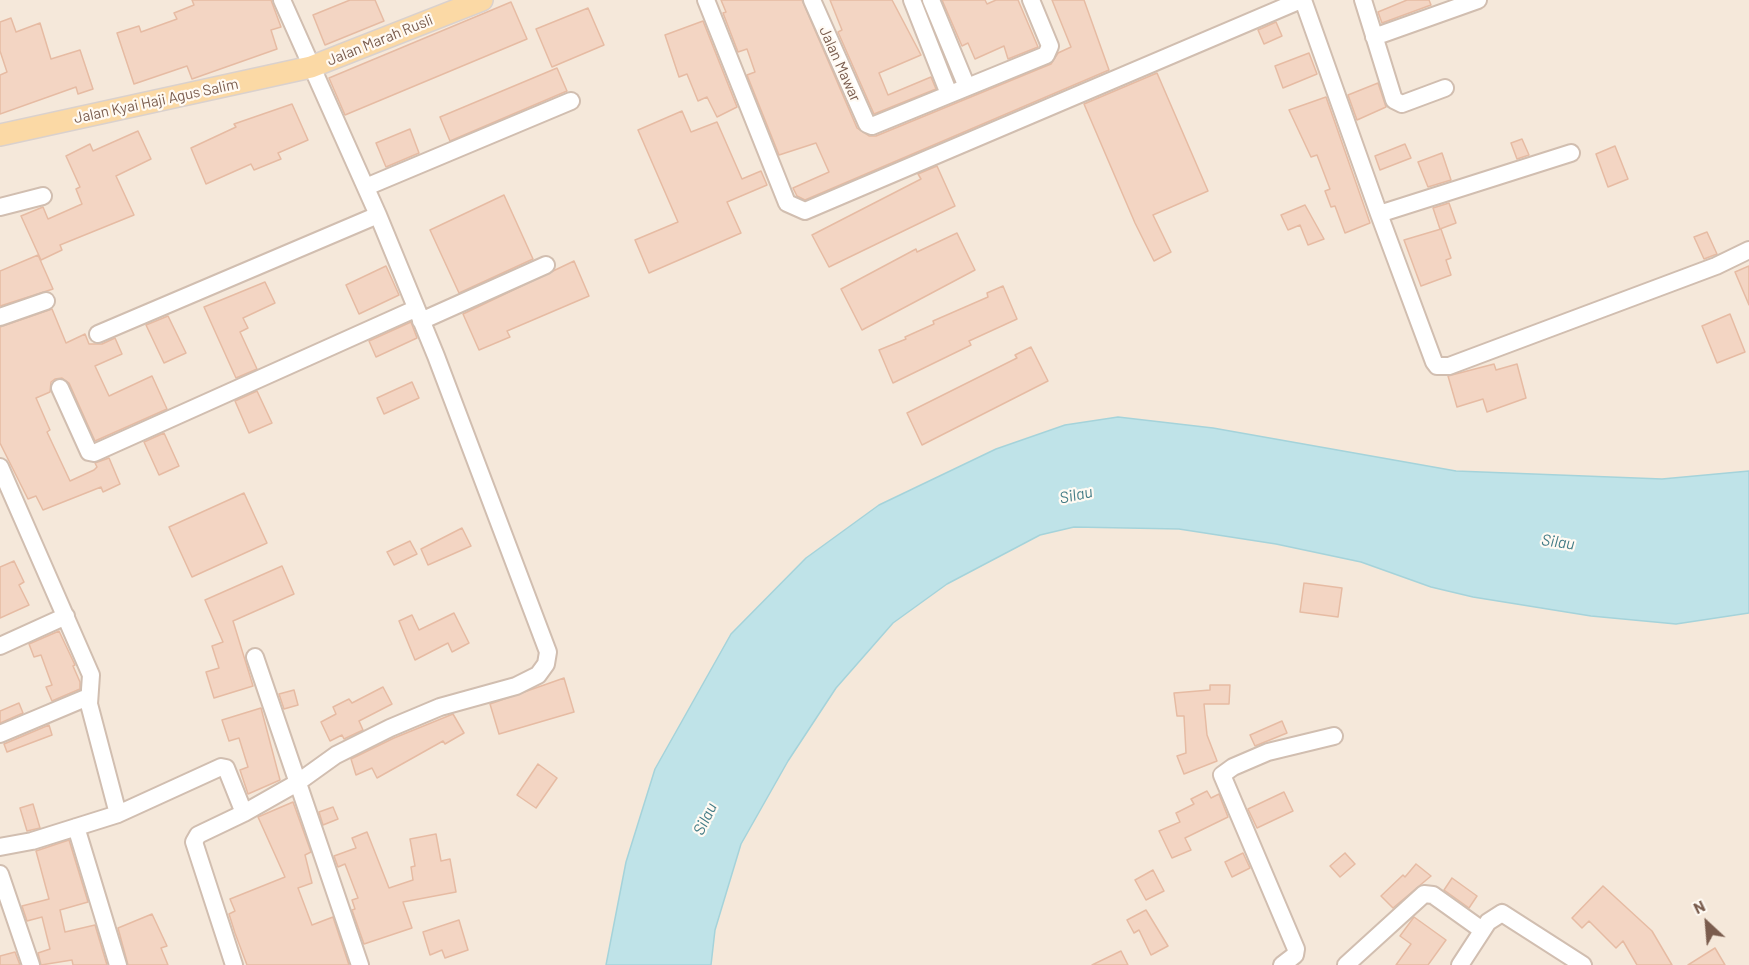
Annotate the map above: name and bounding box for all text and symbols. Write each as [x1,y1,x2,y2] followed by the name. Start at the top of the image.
[324,11,436,69] street label: Jalan Marah Rusli
[815,24,865,104] street label: Jalan Mawar
[72,75,240,127] street label: Jalan Kyai Haji Agus Salim
[1058,482,1094,508] water label: Silau
[1540,530,1576,554] water label: Silau
[689,800,721,838] water label: Silau
[1677,893,1737,953] north arrow
[1690,896,1708,917] text: N

